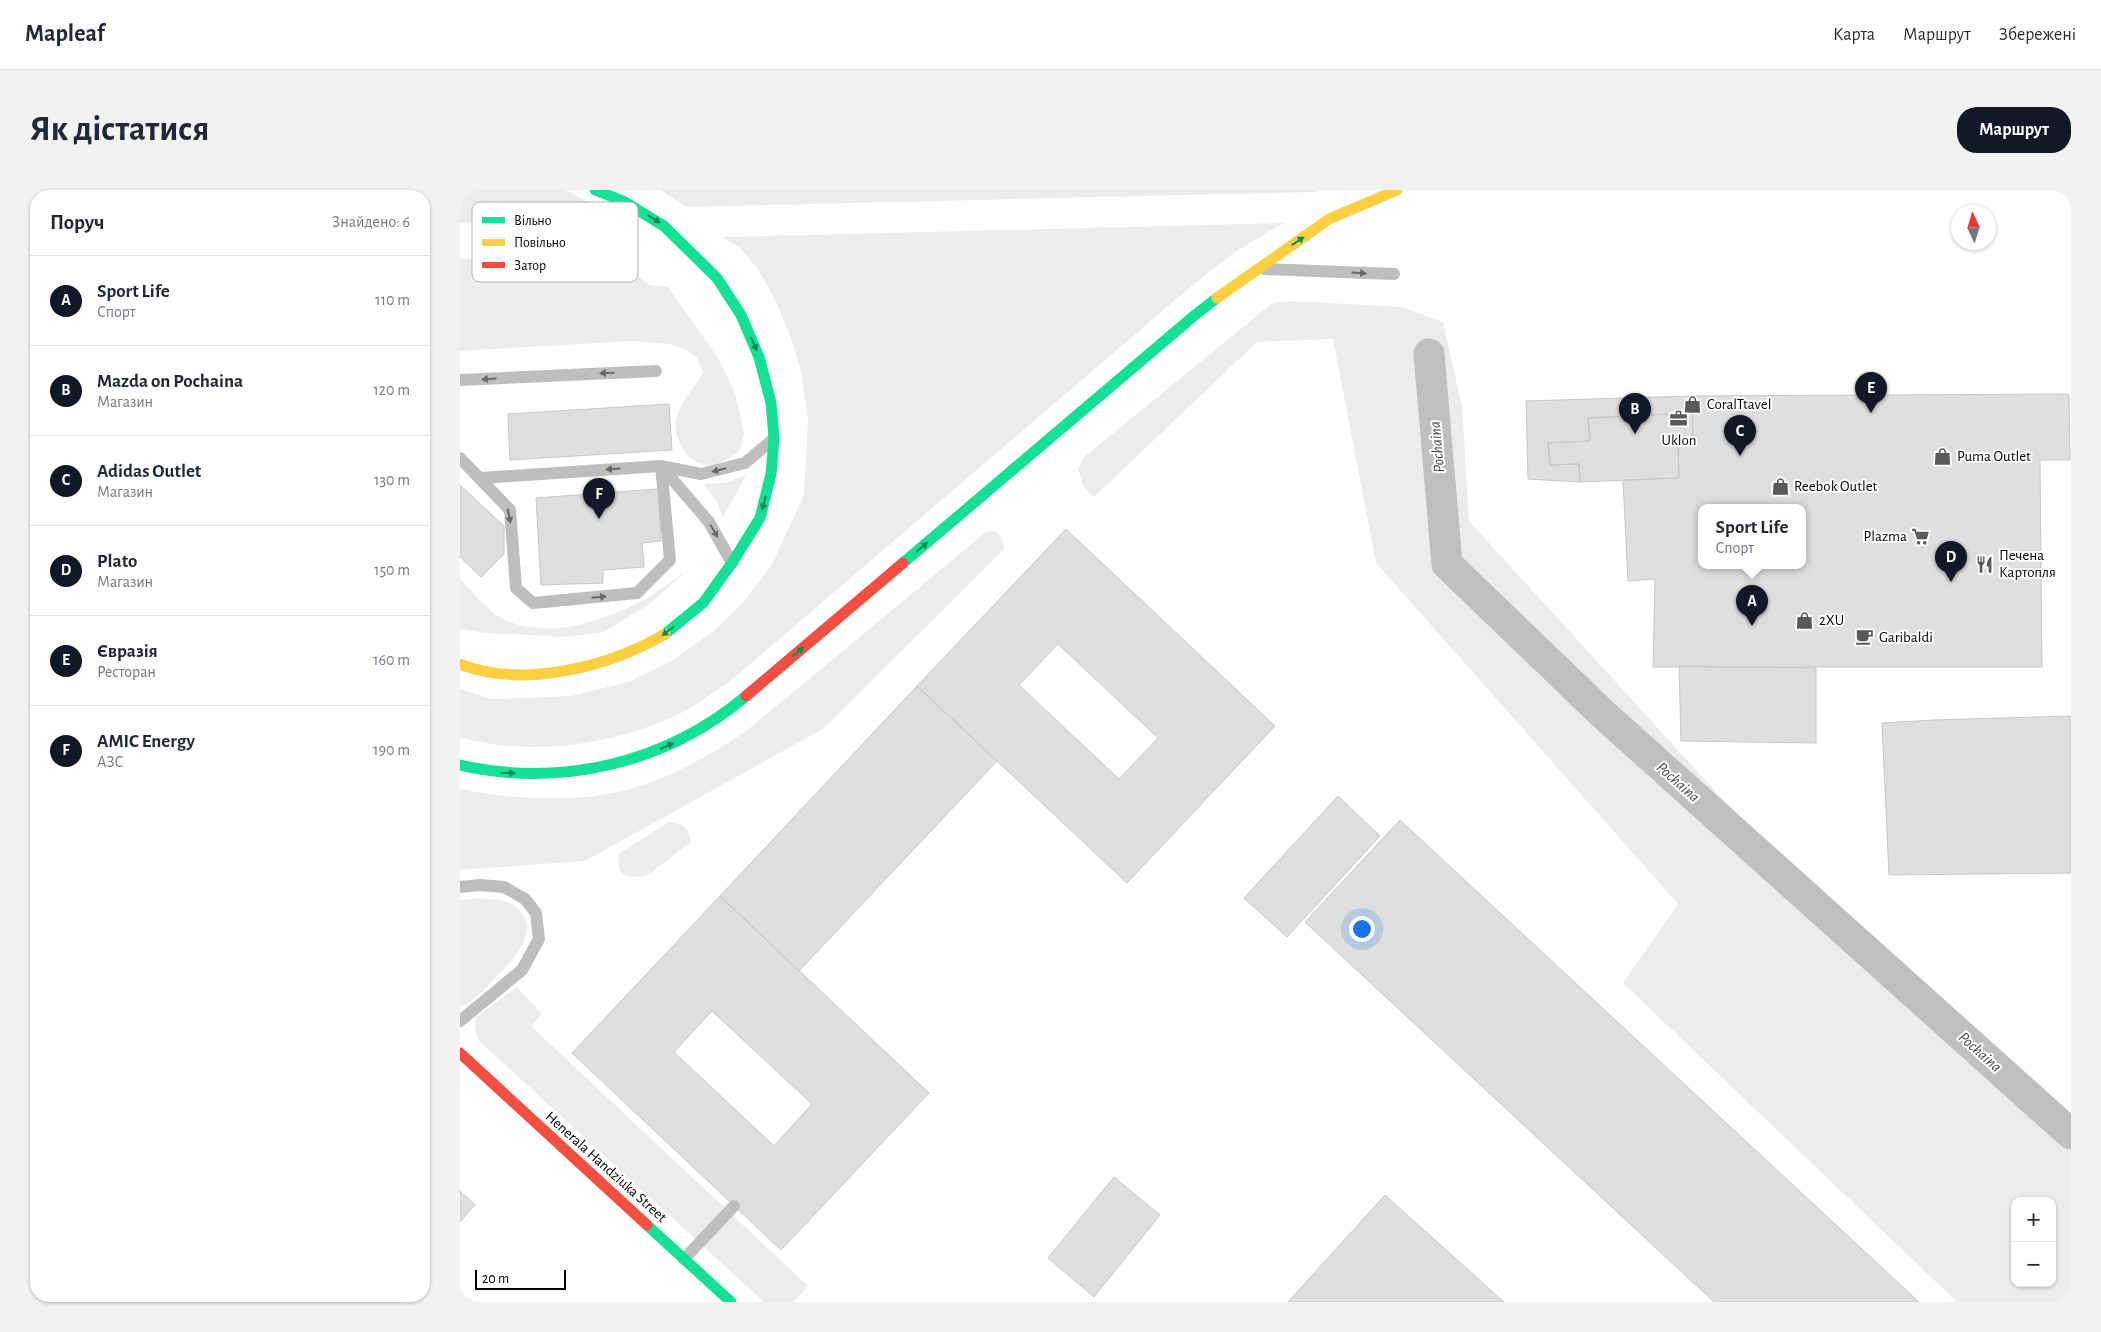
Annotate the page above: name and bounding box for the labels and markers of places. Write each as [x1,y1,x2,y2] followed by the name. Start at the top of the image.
[1855,372,1887,413] pin: E
[1619,393,1651,434] pin: B
[1683,394,1703,414] shop icon: CoralTtavel
[1707,397,1771,412] place label: CoralTtavel
[1669,409,1689,429] office icon: Uklon
[1724,415,1756,456] pin: C
[1662,433,1696,448] place label: Uklon
[1933,446,1953,466] shop icon: Puma Outlet
[1957,449,2031,464] place label: Puma Outlet
[1770,476,1790,496] shop icon: Reebok Outlet
[583,478,615,519] pin: F
[1794,479,1878,494] place label: Reebok Outlet
[1911,526,1931,546] supermarket icon: Plazma
[1863,529,1907,544] place label: Plazma
[1935,541,1967,582] pin: D
[1999,548,2056,580] place label: Печена Картопля
[1975,554,1995,574] restaurant icon: Печена Картопля
[1736,585,1768,626] pin: A
[1795,610,1815,630] shop icon: 2XU
[1819,613,1844,628] place label: 2XU
[1855,627,1875,647] cafe icon: Garibaldi
[1879,630,1933,645] place label: Garibaldi

